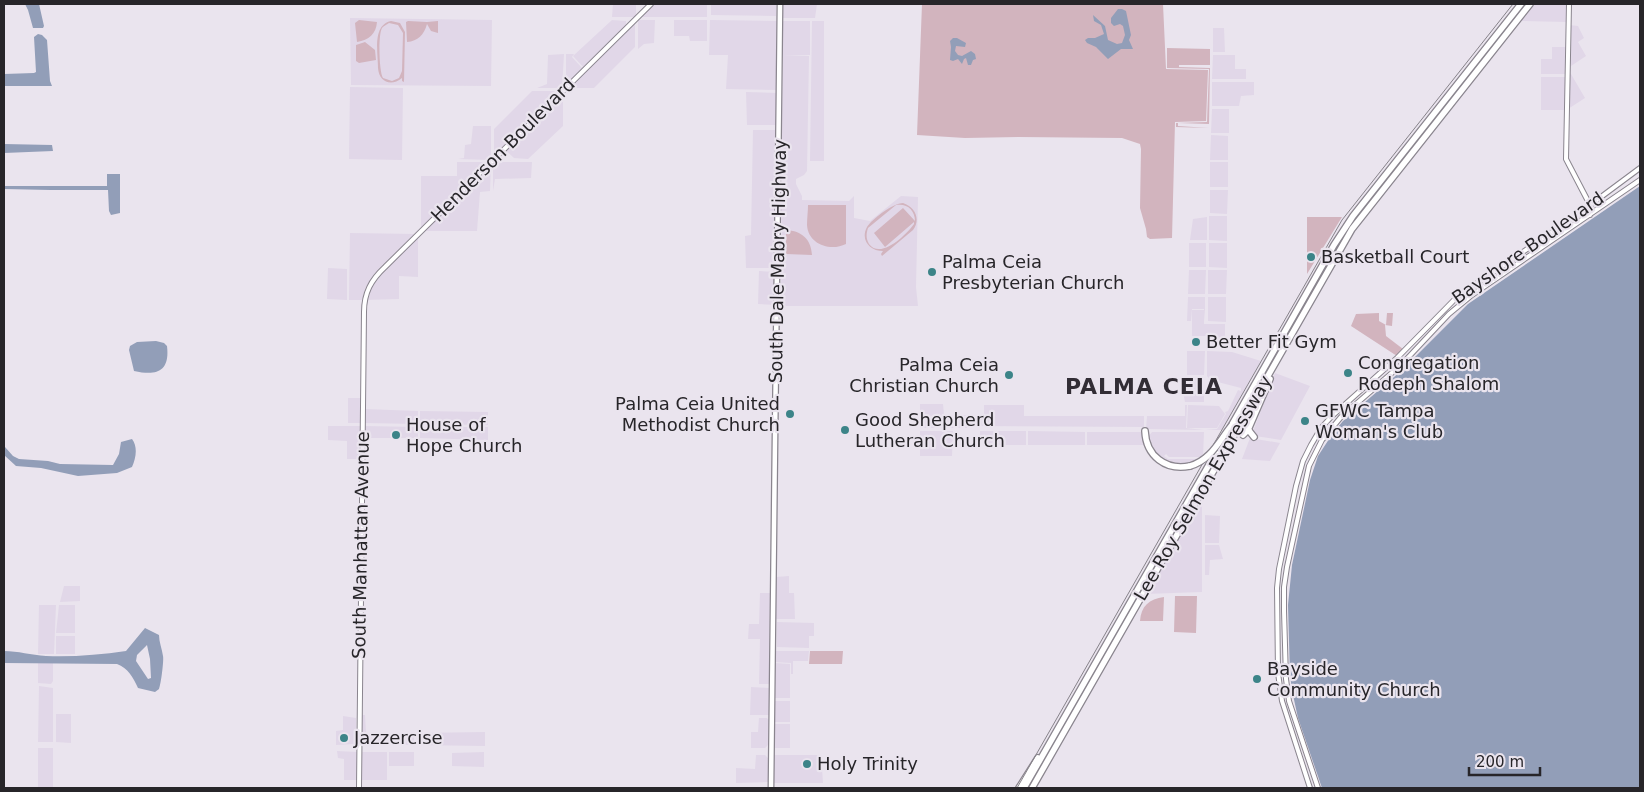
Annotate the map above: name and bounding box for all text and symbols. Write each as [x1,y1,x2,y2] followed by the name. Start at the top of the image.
[426,73,579,226] street label: Henderson Boulevard
[765,138,790,383] street label: South Dale Mabry Highway
[1448,187,1608,308] street label: Bayshore Boulevard
[1321,246,1469,267] place label: Basketball Court
[942,251,1124,293] place label: Palma Ceia Presbyterian Church
[1305,251,1317,263] marker: Basketball Court
[926,266,938,278] marker: Palma Ceia Presbyterian Church
[1206,331,1337,352] place label: Better Fit Gym
[1190,336,1202,348] marker: Better Fit Gym
[1358,352,1499,394] place label: Congregation Rodeph Shalom
[849,354,999,396] place label: Palma Ceia Christian Church
[1342,367,1354,379] marker: Congregation Rodeph Shalom
[1003,369,1015,381] marker: Palma Ceia Christian Church
[1129,371,1276,604] street label: Lee Roy Selmon Expressway
[1065,374,1223,399] district label: PALMA CEIA
[615,393,780,435] place label: Palma Ceia United Methodist Church
[1315,400,1443,442] place label: GFWC Tampa Woman's Club
[784,408,796,420] marker: Palma Ceia United Methodist Church
[855,409,1005,451] place label: Good Shepherd Lutheran Church
[406,414,522,456] place label: House of Hope Church
[1299,415,1311,427] marker: GFWC Tampa Woman's Club
[839,424,851,436] marker: Good Shepherd Lutheran Church
[390,429,402,441] marker: House of Hope Church
[348,431,373,659] street label: South Manhattan Avenue
[1267,658,1441,700] place label: Bayside Community Church
[1251,673,1263,685] marker: Bayside Community Church
[353,727,443,748] place label: Jazzercise
[338,732,350,744] marker: Jazzercise
[1469,744,1540,776] scale bar
[817,753,918,774] place label: Holy Trinity
[1476,753,1524,771] text: 200 m
[801,758,813,770] marker: Holy Trinity

